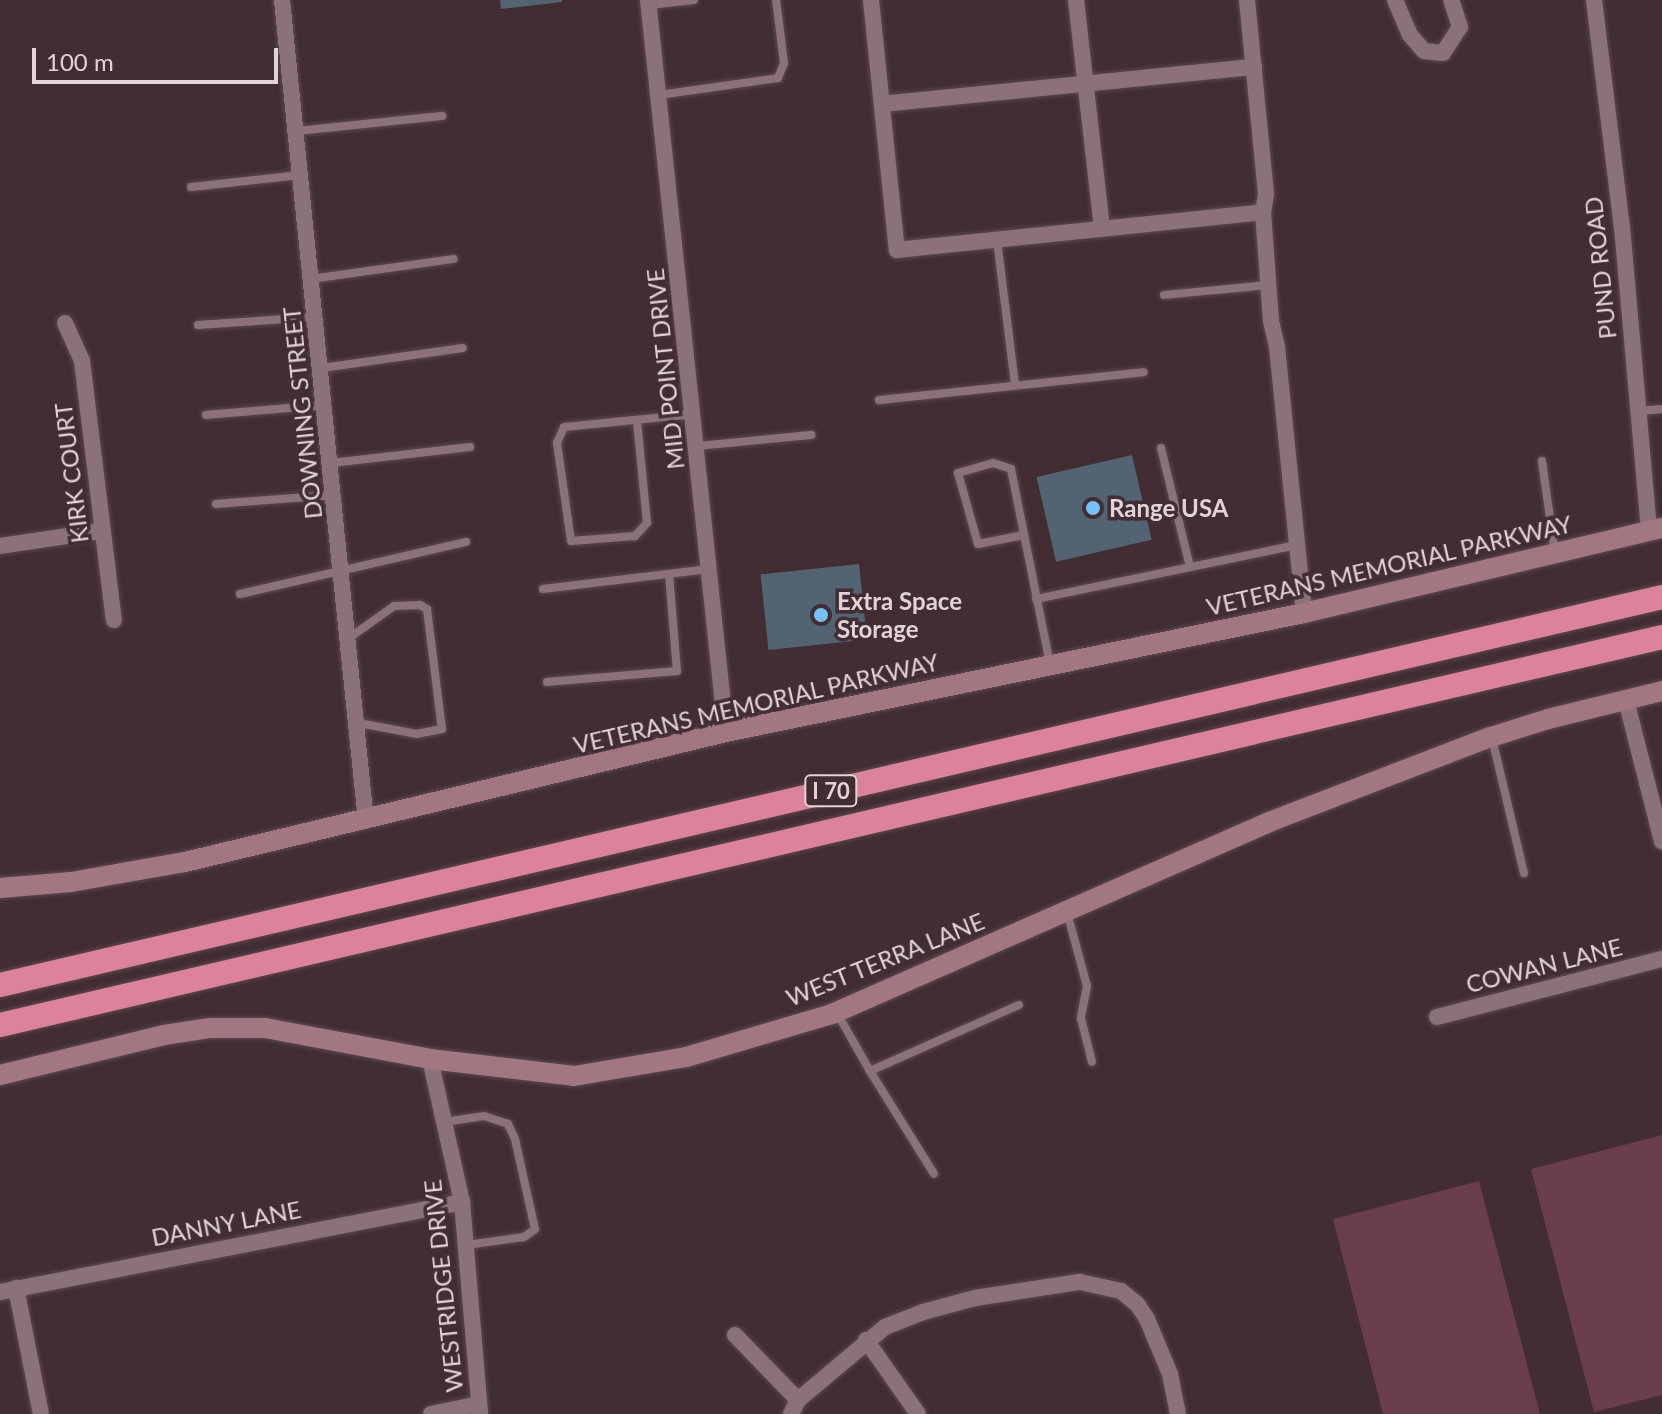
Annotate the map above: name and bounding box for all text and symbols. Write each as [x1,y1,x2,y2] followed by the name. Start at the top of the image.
[36,32,282,82] scale bar
[46,47,114,76] text: 100 m
[1578,195,1622,341] street label: PUND ROAD
[640,267,690,471] street label: MID POINT DRIVE
[277,305,327,521] street label: DOWNING STREET
[48,401,94,545] street label: KIRK COURT
[1109,494,1228,522] place label: Range USA
[1084,499,1102,517] marker: Range USA
[1203,509,1575,621] street label: VETERANS MEMORIAL PARKWAY
[837,587,962,643] place label: Extra Space Storage
[812,606,830,624] marker: Extra Space Storage
[570,647,942,759] street label: VETERANS MEMORIAL PARKWAY
[803,773,859,809] road number: I 70
[781,906,989,1012] street label: WEST TERRA LANE
[1463,932,1625,998] street label: COWAN LANE
[418,1178,468,1394] street label: WESTRIDGE DRIVE
[148,1194,304,1252] street label: DANNY LANE

